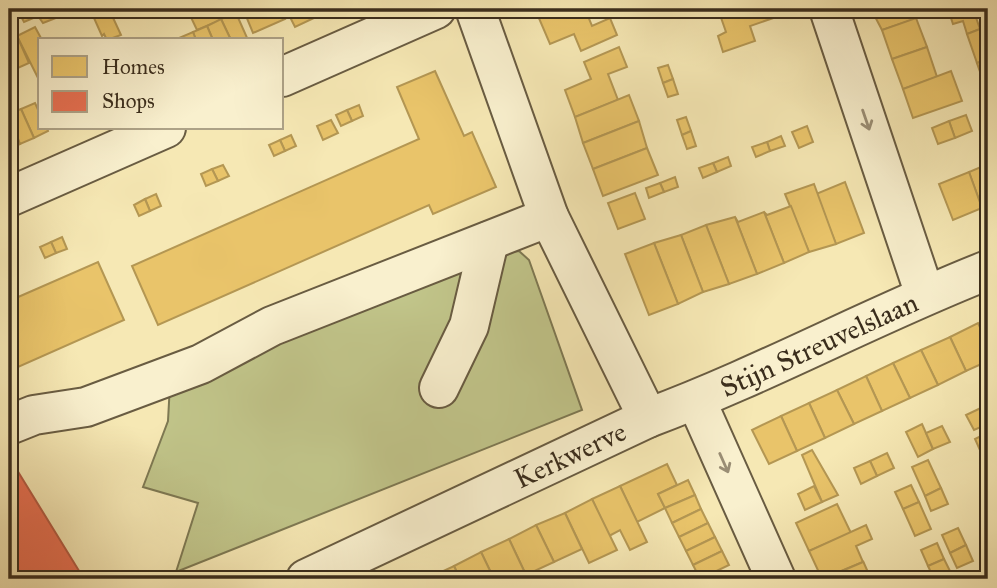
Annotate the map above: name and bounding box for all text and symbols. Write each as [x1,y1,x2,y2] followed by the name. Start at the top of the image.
[38,38,284,130] legend
[102,54,165,80] text: Homes
[102,88,155,114] text: Shops
[860,109,873,131] one-way arrow
[715,284,923,405] street label: Stijn Streuvelslaan
[508,414,632,496] street label: Kerkwerve
[718,452,731,473] one-way arrow

